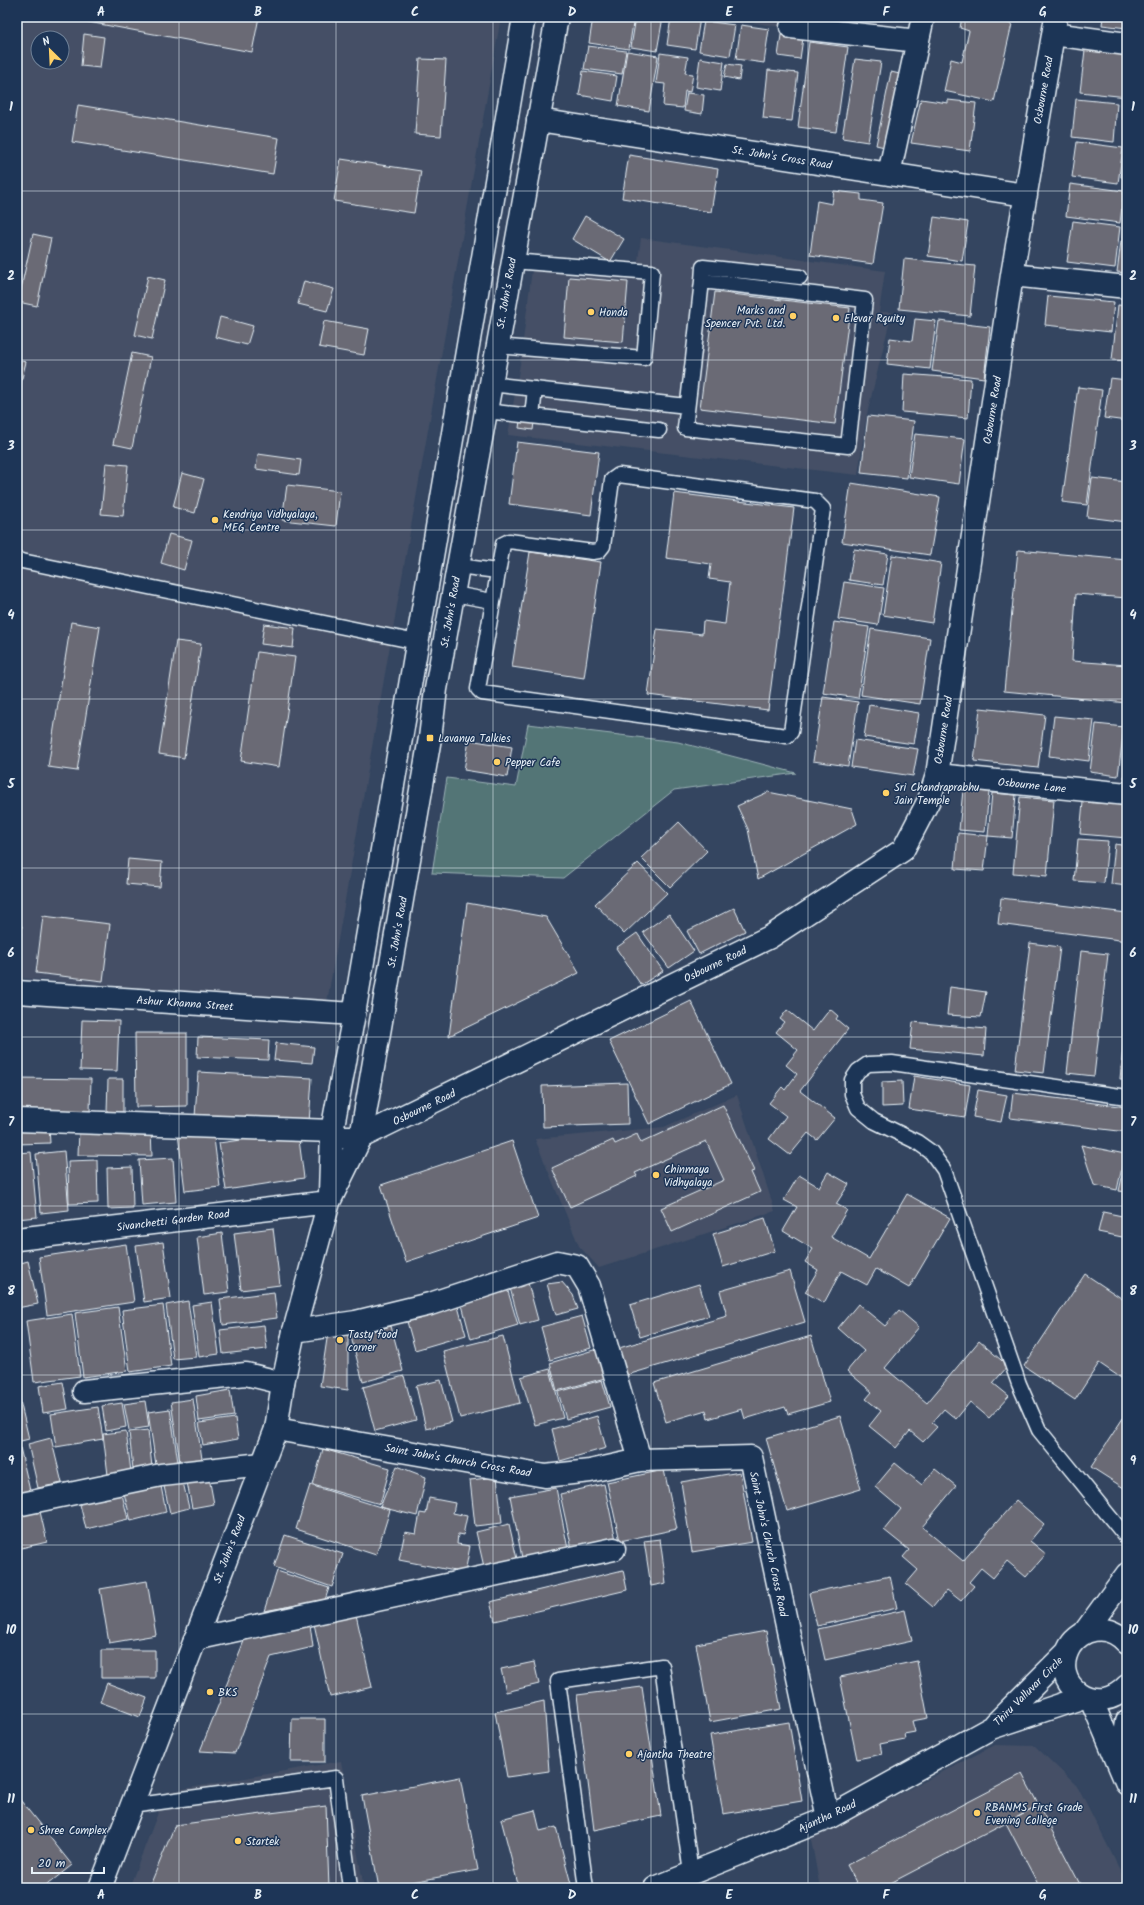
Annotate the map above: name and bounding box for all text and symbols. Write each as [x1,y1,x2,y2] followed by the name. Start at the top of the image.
[97,2,105,23] text: A
[254,2,262,23] text: B
[411,2,419,23] text: C
[568,2,577,23] text: D
[725,2,733,23] text: E
[882,2,890,23] text: F
[1039,2,1047,23] text: G
[30,30,70,70] north arrow
[40,32,53,51] text: N
[1029,54,1059,125] street label: Osbourne Road
[9,97,13,118] text: 1
[1131,97,1135,118] text: 1
[731,141,834,175] street label: St. John's Cross Road
[492,256,522,330] street label: St. John's Road
[7,266,15,287] text: 2
[1129,266,1137,287] text: 2
[705,302,786,333] place label: Marks and Spencer Pvt. Ltd.
[599,304,628,322] place label: Honda
[586,307,596,317] marker: Honda
[844,310,906,328] place label: Elevar Rquity
[788,311,798,321] marker: Marks and Spencer Pvt. Ltd.
[831,313,841,323] marker: Elevar Rquity
[979,374,1007,445] street label: Osbourne Road
[6,436,15,457] text: 3
[1128,436,1137,457] text: 3
[223,506,318,537] place label: Kendriya Vidhyalaya, MEG Centre
[210,515,220,525] marker: Kendriya Vidhyalaya, MEG Centre
[436,575,466,649] street label: St. John's Road
[7,605,15,626] text: 4
[1129,605,1137,626] text: 4
[930,694,958,765] street label: Osbourne Road
[438,730,511,748] place label: Lavanya Talkies
[425,733,435,743] marker: Lavanya Talkies
[505,754,560,772] place label: Pepper Cafe
[492,757,502,767] marker: Pepper Cafe
[997,773,1067,799] street label: Osbourne Lane
[7,774,16,795] text: 5
[1129,774,1138,795] text: 5
[894,779,980,810] place label: Sri Chandraprabhu Jain Temple
[881,788,891,798] marker: Sri Chandraprabhu Jain Temple
[383,895,413,969] street label: St. John's Road
[681,942,751,988] street label: Osbourne Road
[7,943,15,964] text: 6
[1129,943,1137,964] text: 6
[136,992,235,1016] street label: Ashur Khanna Street
[390,1085,460,1131] street label: Osbourne Road
[8,1112,15,1133] text: 7
[1130,1112,1137,1133] text: 7
[664,1161,712,1192] place label: Chinmaya Vidhyalaya
[651,1170,661,1180] marker: Chinmaya Vidhyalaya
[116,1205,231,1237] street label: Sivanchetti Garden Road
[7,1281,15,1302] text: 8
[1129,1281,1137,1302] text: 8
[348,1326,398,1357] place label: Tasty food corner
[335,1335,345,1345] marker: Tasty food corner
[383,1439,533,1483] street label: Saint John's Church Cross Road
[8,1451,15,1472] text: 9
[1130,1451,1137,1472] text: 9
[744,1470,792,1619] street label: Saint John's Church Cross Road
[209,1512,251,1586] street label: St. John's Road
[6,1620,17,1641] text: 10
[1128,1620,1139,1641] text: 10
[990,1653,1068,1731] street label: Thiru Valluvar Circle
[218,1684,238,1702] place label: BKS
[205,1687,215,1697] marker: BKS
[637,1746,712,1764] place label: Ajantha Theatre
[624,1749,634,1759] marker: Ajantha Theatre
[7,1789,15,1810] text: 11
[1129,1789,1137,1810] text: 11
[795,1795,860,1838] street label: Ajantha Road
[985,1799,1083,1830] place label: RBANMS First Grade Evening College
[972,1808,982,1818] marker: RBANMS First Grade Evening College
[39,1822,107,1840] place label: Shree Complex
[26,1825,36,1835] marker: Shree Complex
[246,1833,280,1851] place label: Startek
[233,1836,243,1846] marker: Startek
[32,1849,104,1875] scale bar
[38,1854,66,1873] text: 20 m
[97,1885,105,1905] text: A
[254,1885,262,1905] text: B
[411,1885,419,1905] text: C
[568,1885,577,1905] text: D
[725,1885,733,1905] text: E
[882,1885,890,1905] text: F
[1039,1885,1047,1905] text: G

